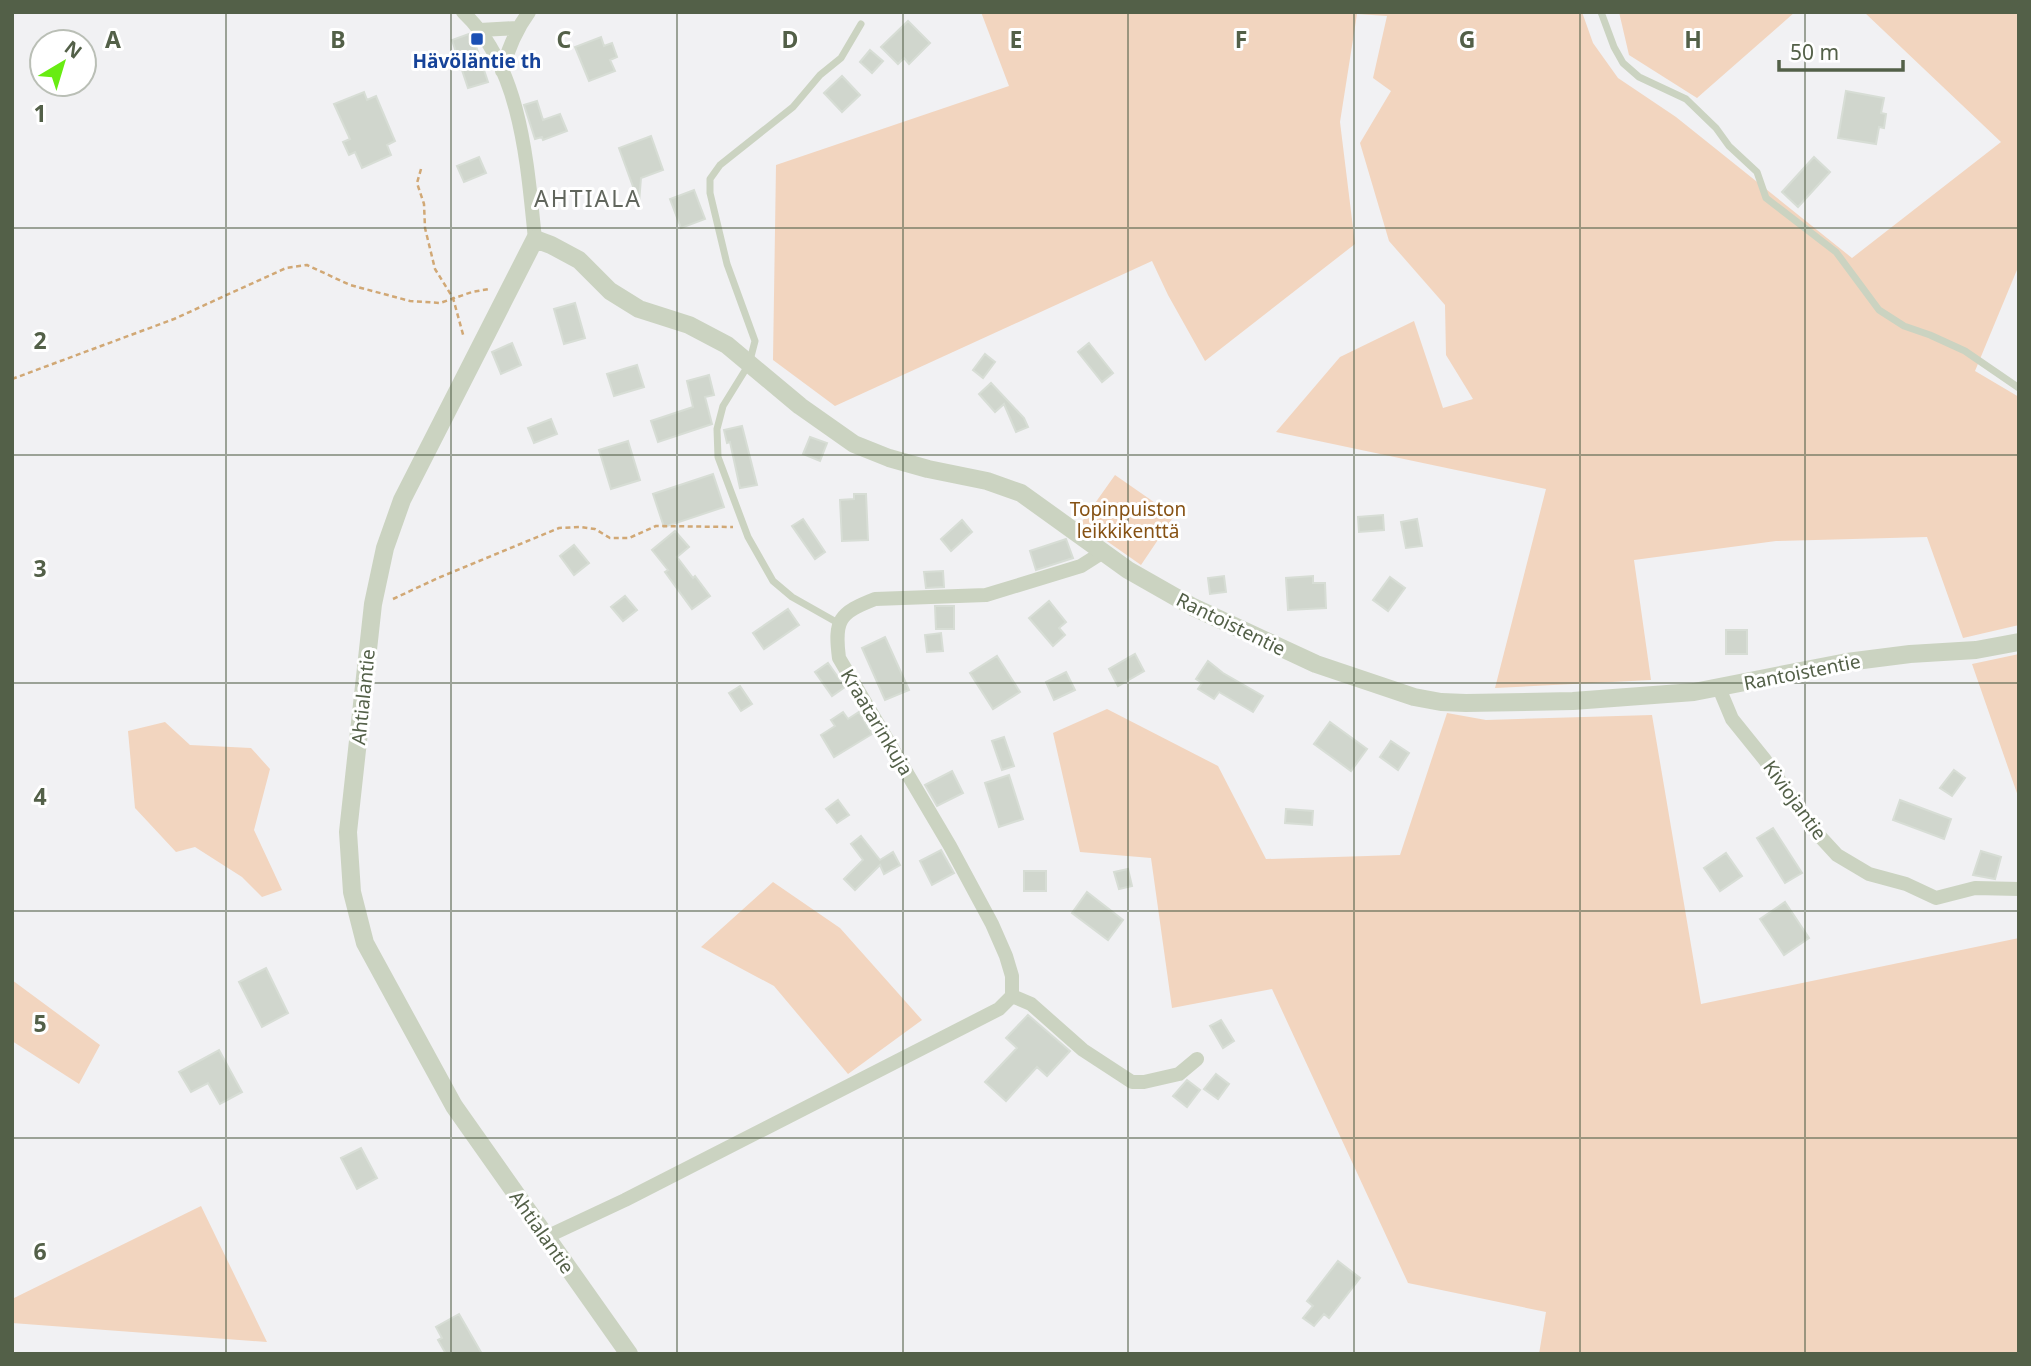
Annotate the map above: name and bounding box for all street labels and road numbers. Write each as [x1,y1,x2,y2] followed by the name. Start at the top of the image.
[1172,586,1290,662] street label: Rantoistentie
[345,648,381,746] street label: Ahtialantie
[1741,648,1863,696] street label: Rantoistentie
[835,664,919,780] street label: Kraatarinkuja
[1757,755,1833,845] street label: Kiviojantie
[504,1185,580,1279] street label: Ahtialantie

